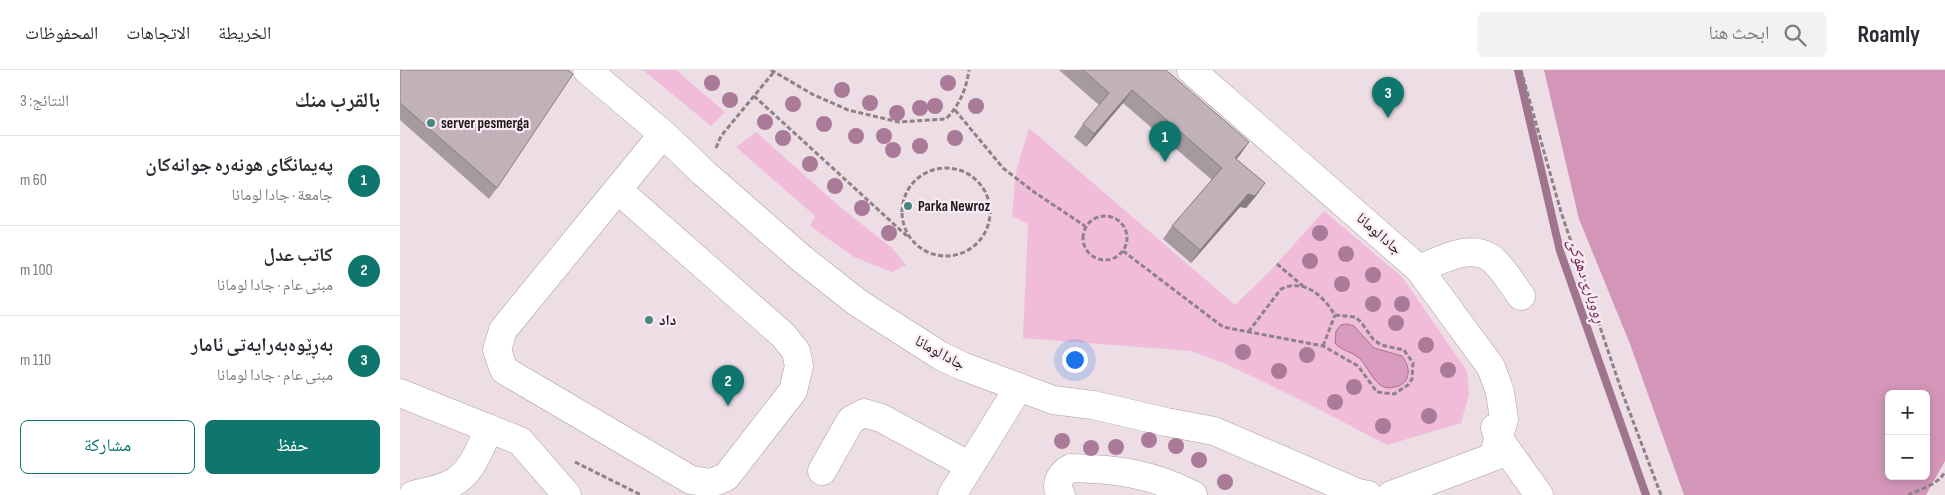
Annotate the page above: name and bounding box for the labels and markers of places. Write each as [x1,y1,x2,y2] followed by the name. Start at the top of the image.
[1372,77,1404,118] pin: 3
[441,114,529,133] place label: server pesmerga
[425,117,437,129] marker: server pesmerga
[1149,121,1181,162] pin: 1
[918,197,990,216] place label: Parka Newroz
[902,200,914,212] marker: Parka Newroz
[659,311,676,330] place label: داد
[643,314,655,326] marker: داد
[712,365,744,406] pin: 2

